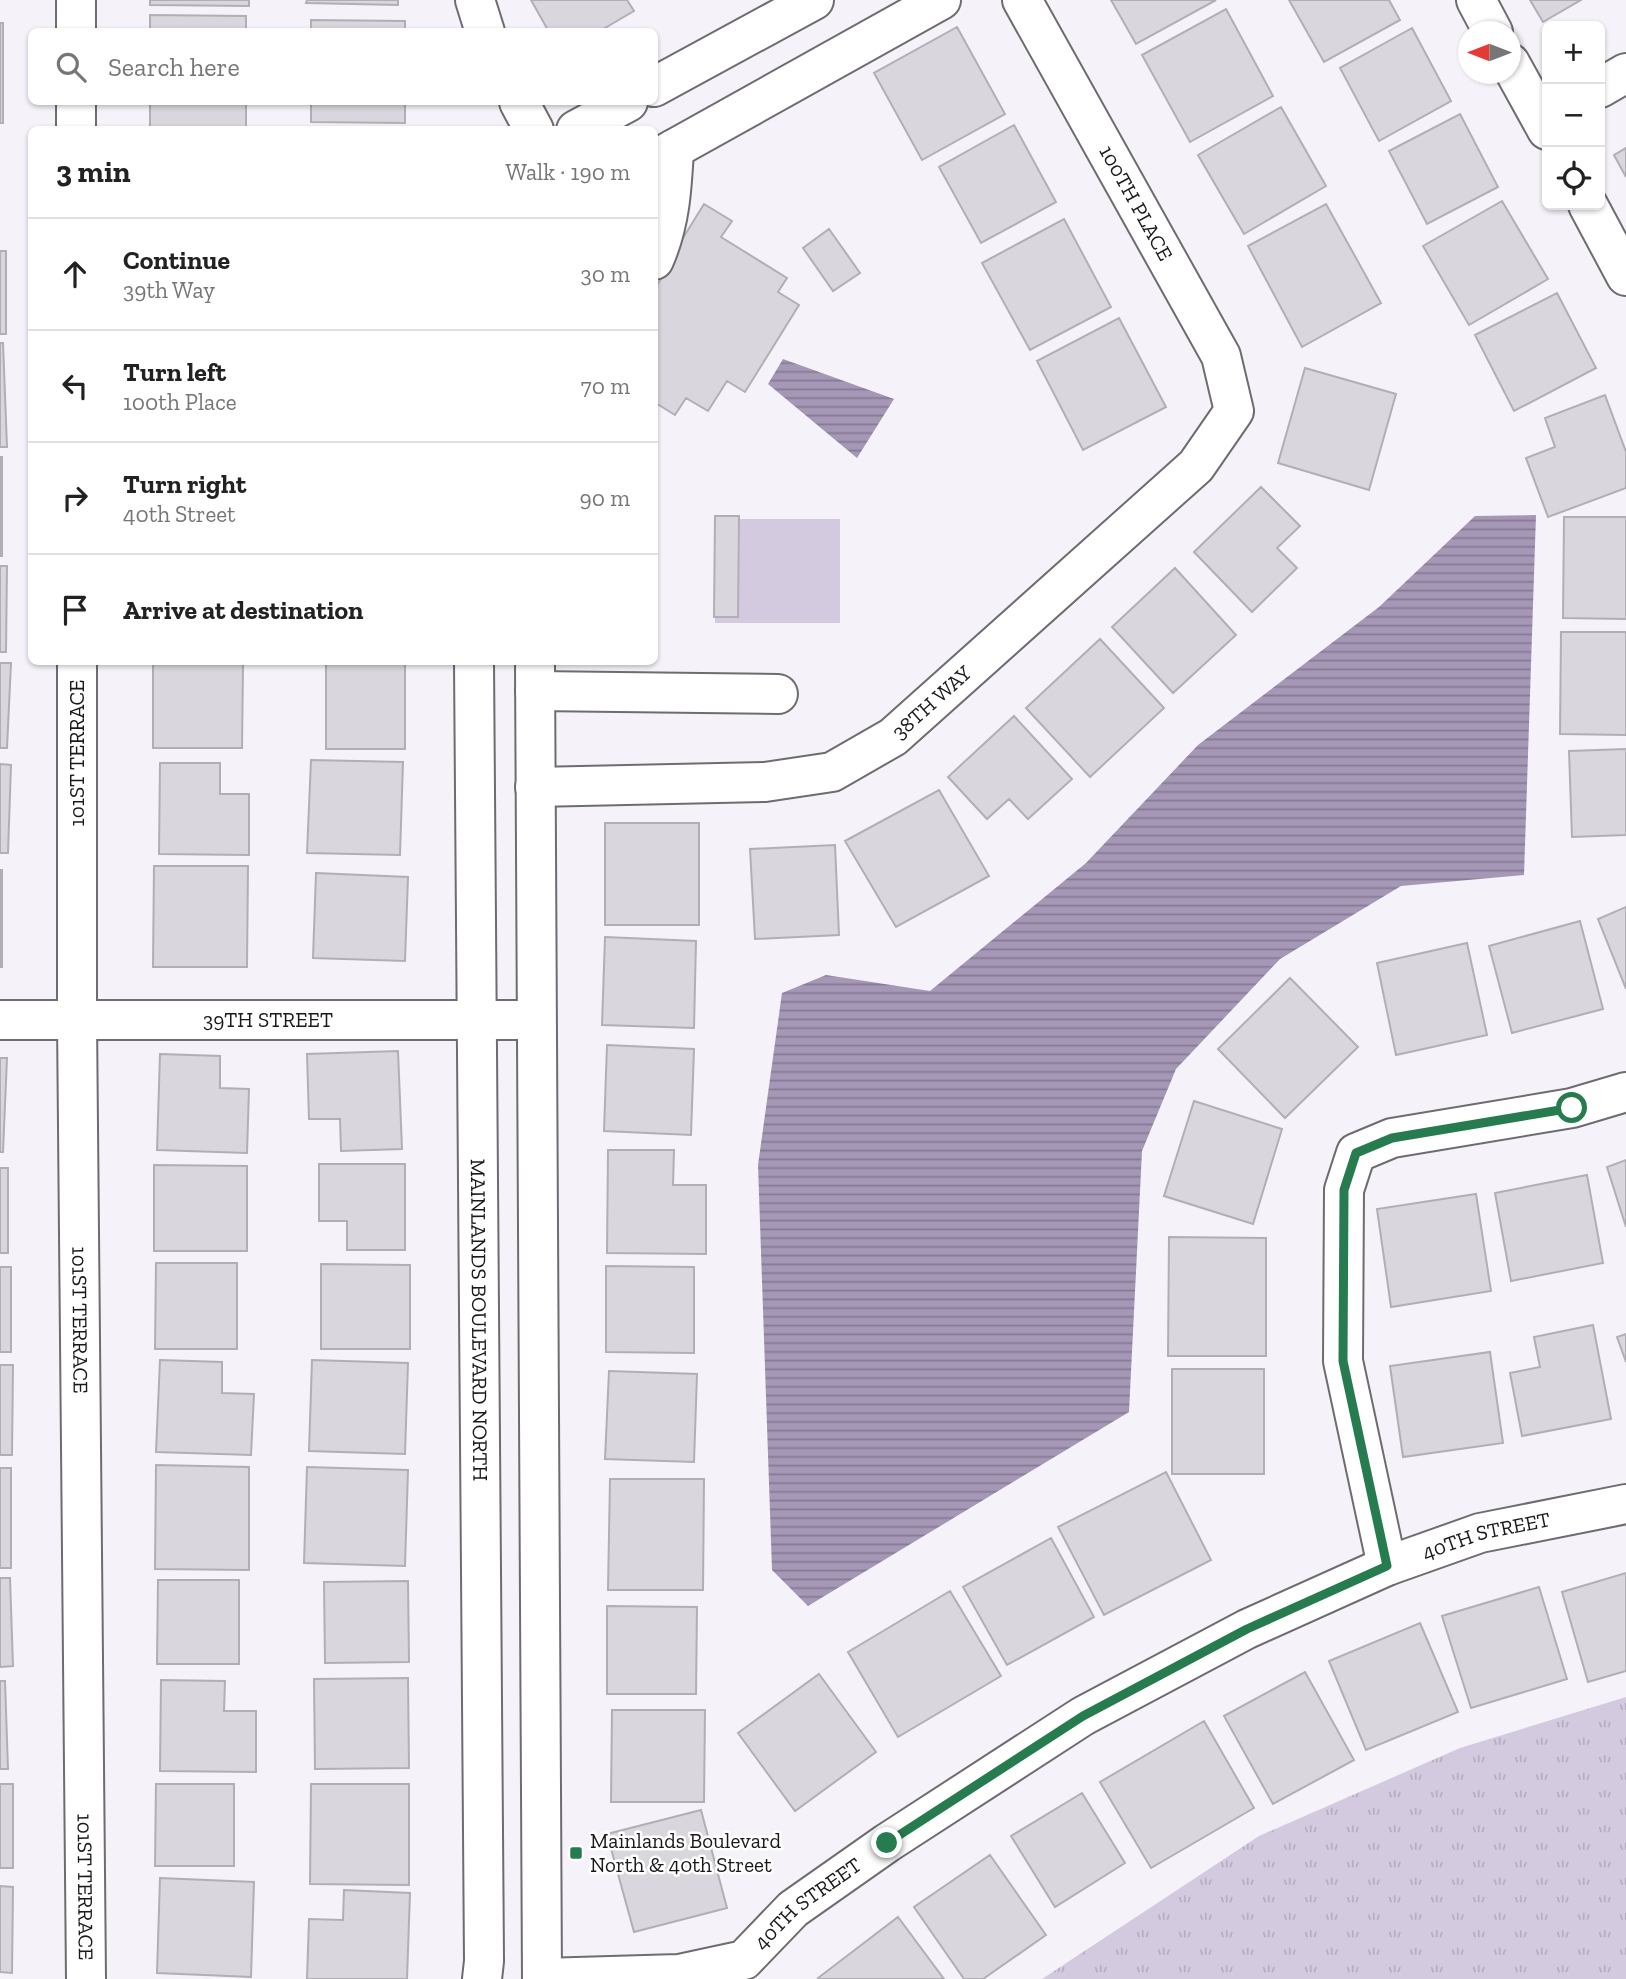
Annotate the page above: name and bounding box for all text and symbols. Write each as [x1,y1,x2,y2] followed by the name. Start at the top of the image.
[1458,21,1521,84] north arrow
[1542,21,1605,210] map controls
[1542,21,1605,84] button: +
[28,28,658,105] search box
[52,48,90,86] icon: search
[108,51,240,83] text: Search here
[1542,84,1605,147] button: −
[1094,141,1178,265] street label: 100TH PLACE
[1542,147,1605,210] button: locate
[56,154,131,190] text: 3 min
[505,158,630,186] text: Walk · 190 m
[123,244,230,276] text: Continue
[56,255,94,293] icon: ahead
[580,260,630,288] text: 30 m
[123,276,215,304] text: 39th Way
[123,356,226,388] text: Turn left
[56,367,94,405] icon: left
[581,372,630,400] text: 70 m
[123,388,237,416] text: 100th Place
[123,468,246,500] text: Turn right
[56,479,94,517] icon: right
[579,484,630,512] text: 90 m
[123,500,236,528] text: 40th Street
[56,591,94,629] icon: arrive
[123,594,363,626] text: Arrive at destination
[887,660,976,744] street label: 38TH WAY
[64,680,89,826] street label: 101ST TERRACE
[203,1007,333,1032] street label: 39TH STREET
[1556,1092,1587,1123] route start
[466,1158,493,1481] street label: MAINLANDS BOULEVARD NORTH
[67,1246,94,1394] street label: 101ST TERRACE
[1419,1506,1552,1565] street label: 40TH STREET
[72,1813,99,1961] street label: 101ST TERRACE
[871,1827,902,1858] route end
[590,1828,782,1877] place label: Mainlands Boulevard North & 40th Street
[568,1845,584,1861] marker: Mainlands Boulevard North & 40th Street
[748,1852,866,1954] street label: 40TH STREET

